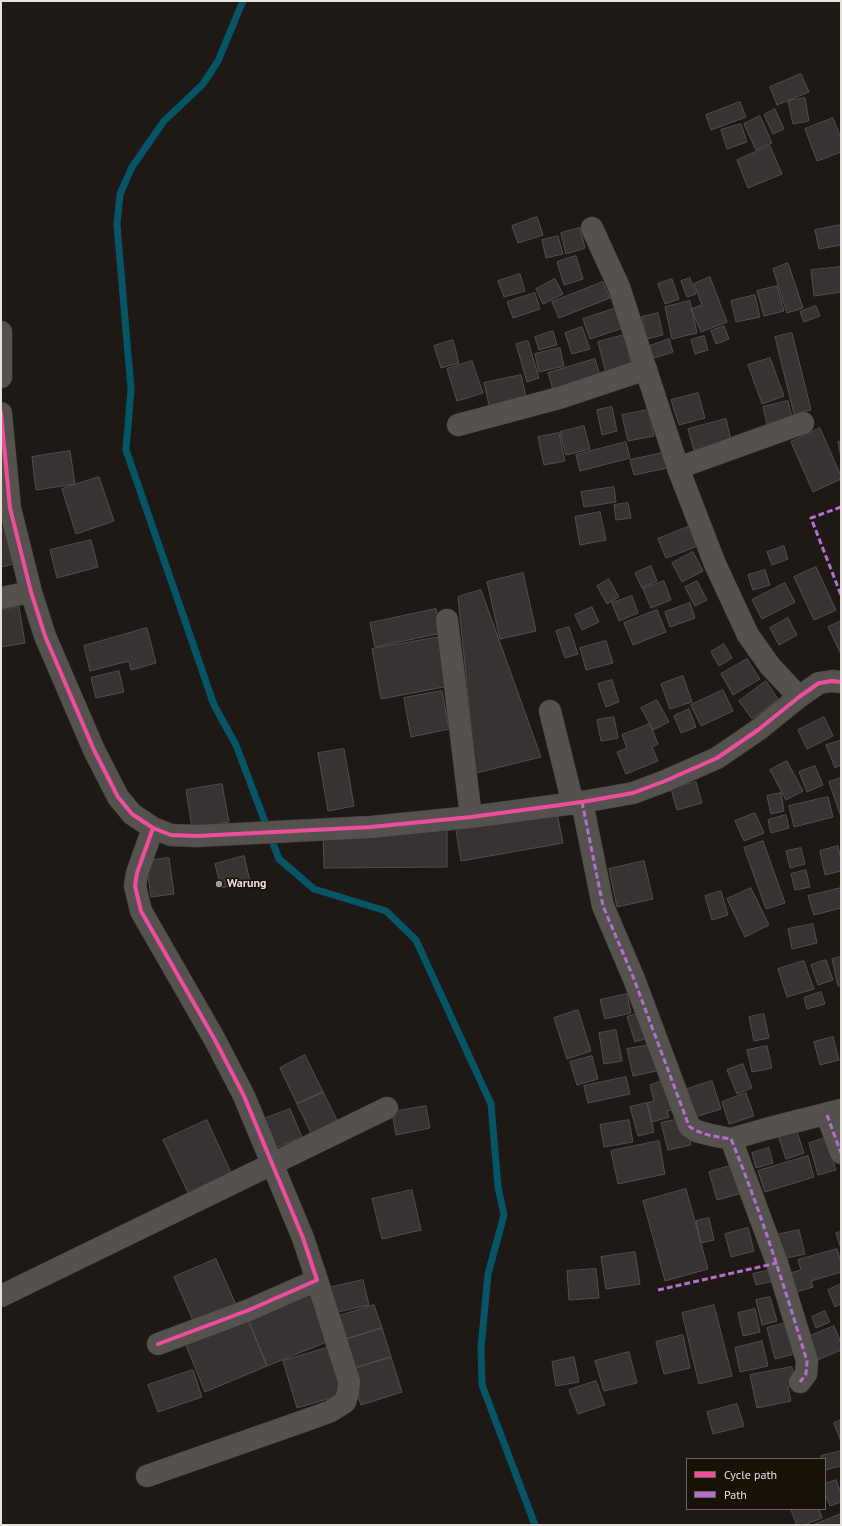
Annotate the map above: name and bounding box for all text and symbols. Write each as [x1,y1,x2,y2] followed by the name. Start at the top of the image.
[227,877,266,891] place label: Warung
[214,879,224,889] marker: Warung
[686,1458,826,1510] legend
[724,1467,777,1482] text: Cycle path
[724,1487,747,1502] text: Path

